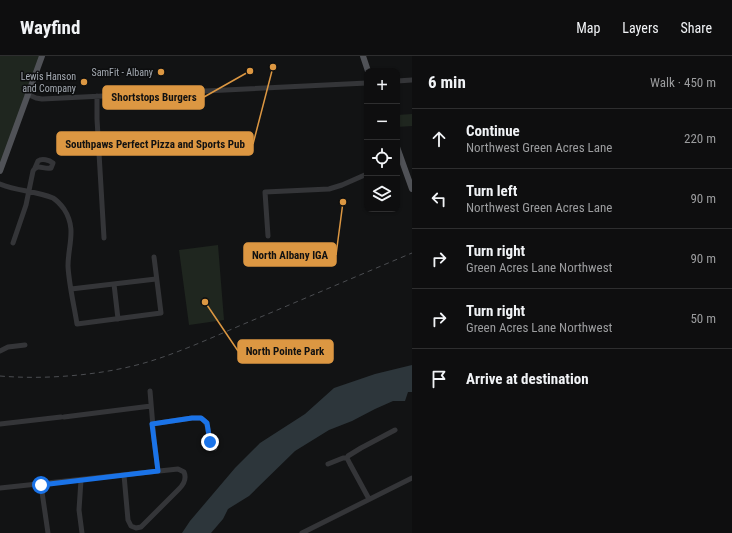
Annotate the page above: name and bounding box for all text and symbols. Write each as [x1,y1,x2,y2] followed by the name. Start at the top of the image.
[20,16,80,39] text: Wayfind
[576,20,600,36] text: Map
[622,20,659,36] text: Layers
[681,20,712,36] text: Share
[92,67,153,78] place label: SamFit - Albany
[156,67,166,77] marker: SamFit - Albany
[364,68,400,212] map controls
[364,68,400,104] button: +
[21,71,76,94] place label: Lewis Hanson and Company
[428,72,466,92] text: 6 min
[650,75,716,90] text: Walk · 450 m
[79,77,89,87] marker: Lewis Hanson and Company
[103,86,204,109] callout: Shortstops Burgers
[111,91,197,104] text: Shortstops Burgers
[364,104,400,140] button: −
[466,122,520,140] text: Continue
[428,128,450,150] icon: ahead
[684,131,716,146] text: 220 m
[57,132,253,155] callout: Southpaws Perfect Pizza and Sports Pub
[65,138,245,151] text: Southpaws Perfect Pizza and Sports Pub
[364,140,400,176] button: locate
[466,140,612,155] text: Northwest Green Acres Lane
[364,176,400,212] button: layers
[466,182,517,200] text: Turn left
[428,188,450,210] icon: left
[690,191,716,206] text: 90 m
[466,200,612,215] text: Northwest Green Acres Lane
[466,242,525,260] text: Turn right
[244,243,336,266] callout: North Albany IGA
[428,248,450,270] icon: right
[252,249,329,262] text: North Albany IGA
[690,251,716,266] text: 90 m
[466,260,612,275] text: Green Acres Lane Northwest
[466,302,525,320] text: Turn right
[428,308,450,330] icon: right
[690,311,716,326] text: 50 m
[466,320,612,335] text: Green Acres Lane Northwest
[238,340,333,363] callout: North Pointe Park
[246,345,325,358] text: North Pointe Park
[428,368,450,390] icon: arrive
[466,370,589,388] text: Arrive at destination
[201,433,219,451] route end
[32,476,50,494] route start

